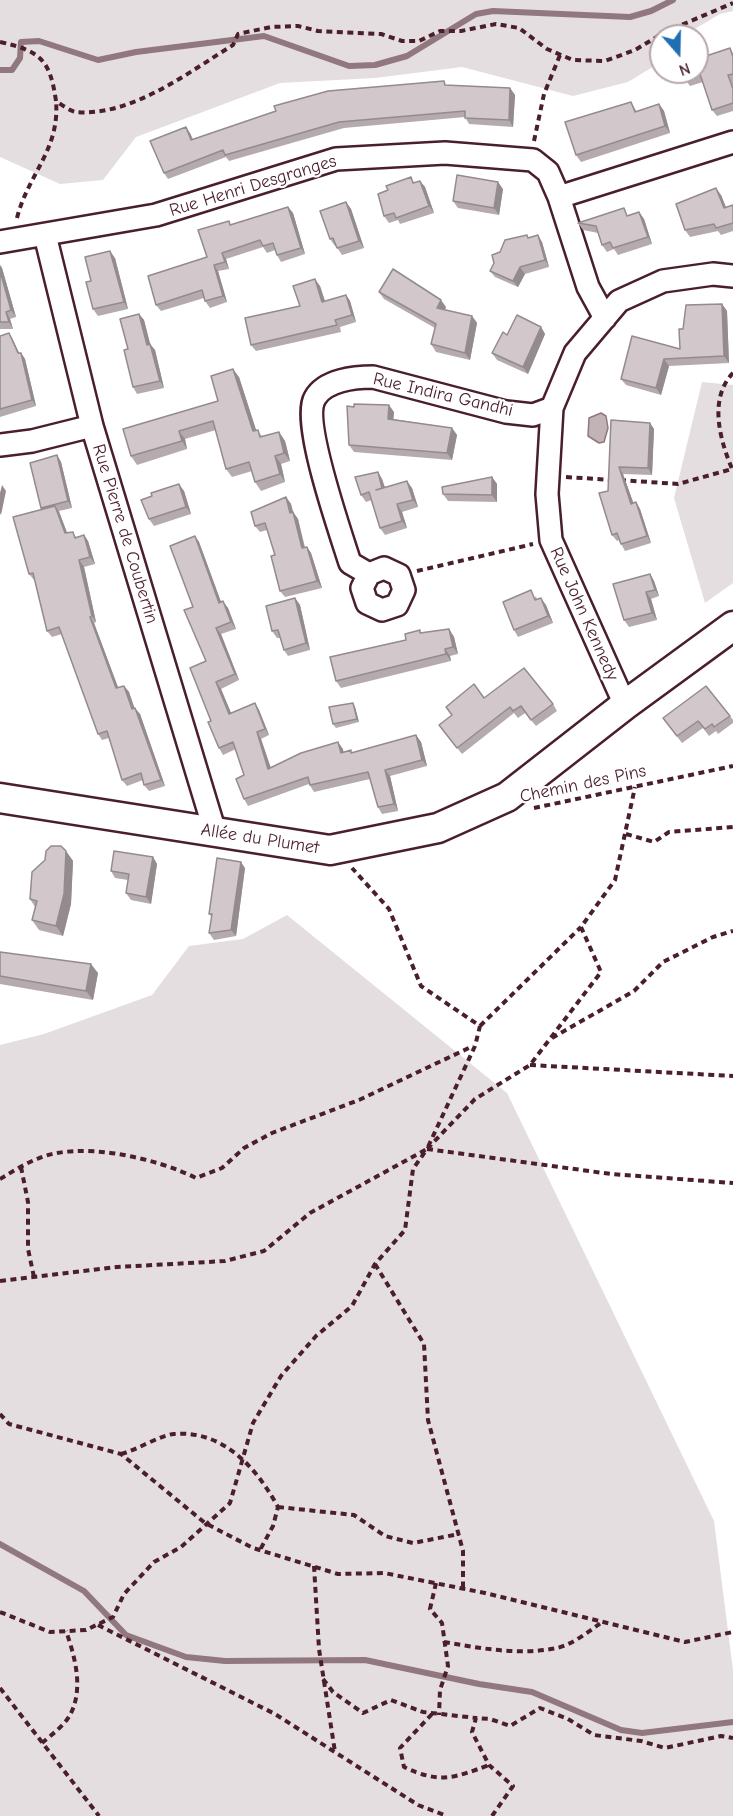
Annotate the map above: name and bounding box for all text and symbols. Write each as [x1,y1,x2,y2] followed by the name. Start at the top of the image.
[649,24,709,84] north arrow
[676,59,692,79] text: N
[167,150,339,222] street label: Rue Henri Desgranges
[371,368,515,422] street label: Rue Indira Gandhi
[87,442,163,626] street label: Rue Pierre de Coubertin
[545,544,623,684] street label: Rue John Kennedy
[518,760,648,808] street label: Chemin des Pins
[199,819,321,859] street label: Allée du Plumet

